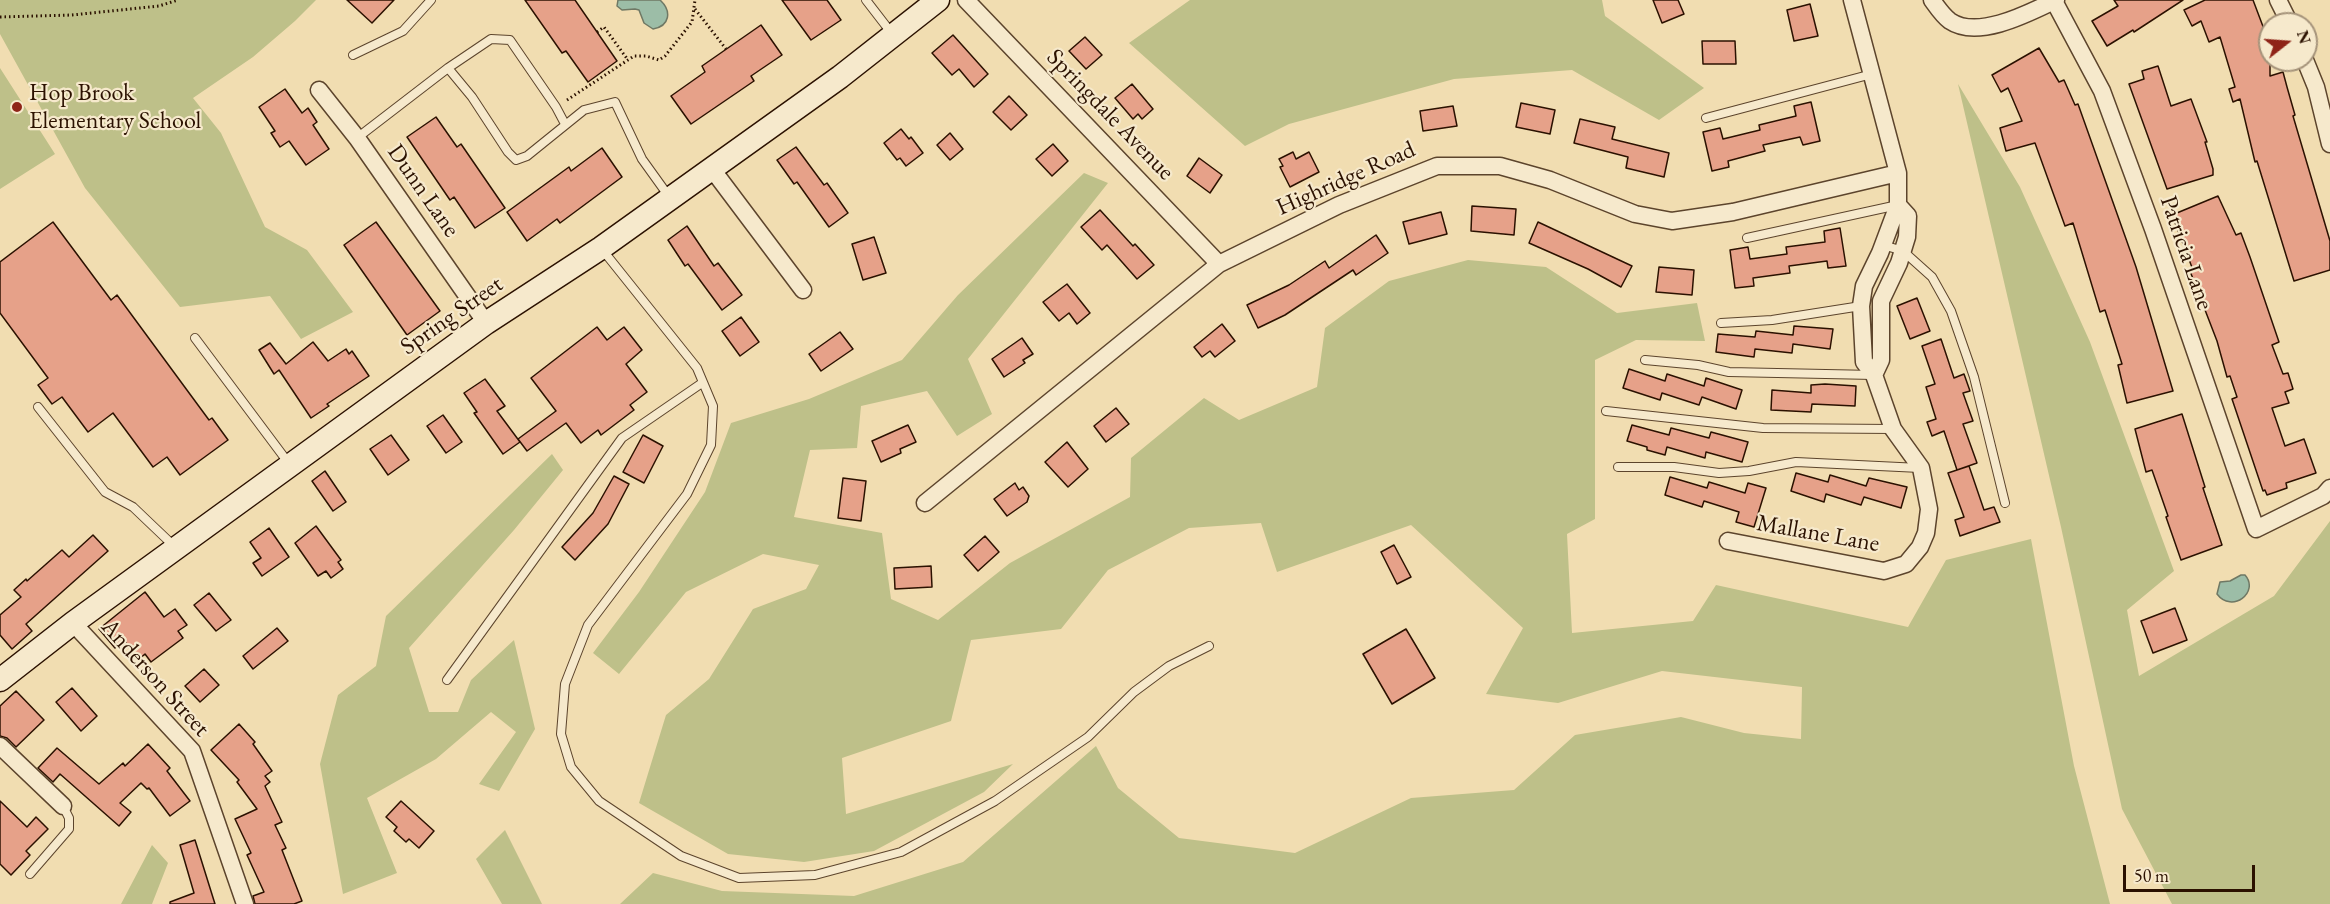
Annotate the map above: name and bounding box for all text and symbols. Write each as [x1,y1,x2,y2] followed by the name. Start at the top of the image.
[2258,12,2318,72] north arrow
[2292,28,2316,46] text: N
[1040,43,1180,187] street label: Springdale Avenue
[29,79,201,135] place label: Hop Brook Elementary School
[10,100,24,114] marker: Hop Brook Elementary School
[1272,136,1420,222] street label: Highridge Road
[381,139,465,243] street label: Dunn Lane
[2153,192,2219,314] street label: Patricia Lane
[395,270,509,362] street label: Spring Street
[1754,509,1882,559] street label: Mallane Lane
[95,613,215,743] street label: Anderson Street
[2126,853,2258,891] scale bar
[2134,864,2169,887] text: 50 m

